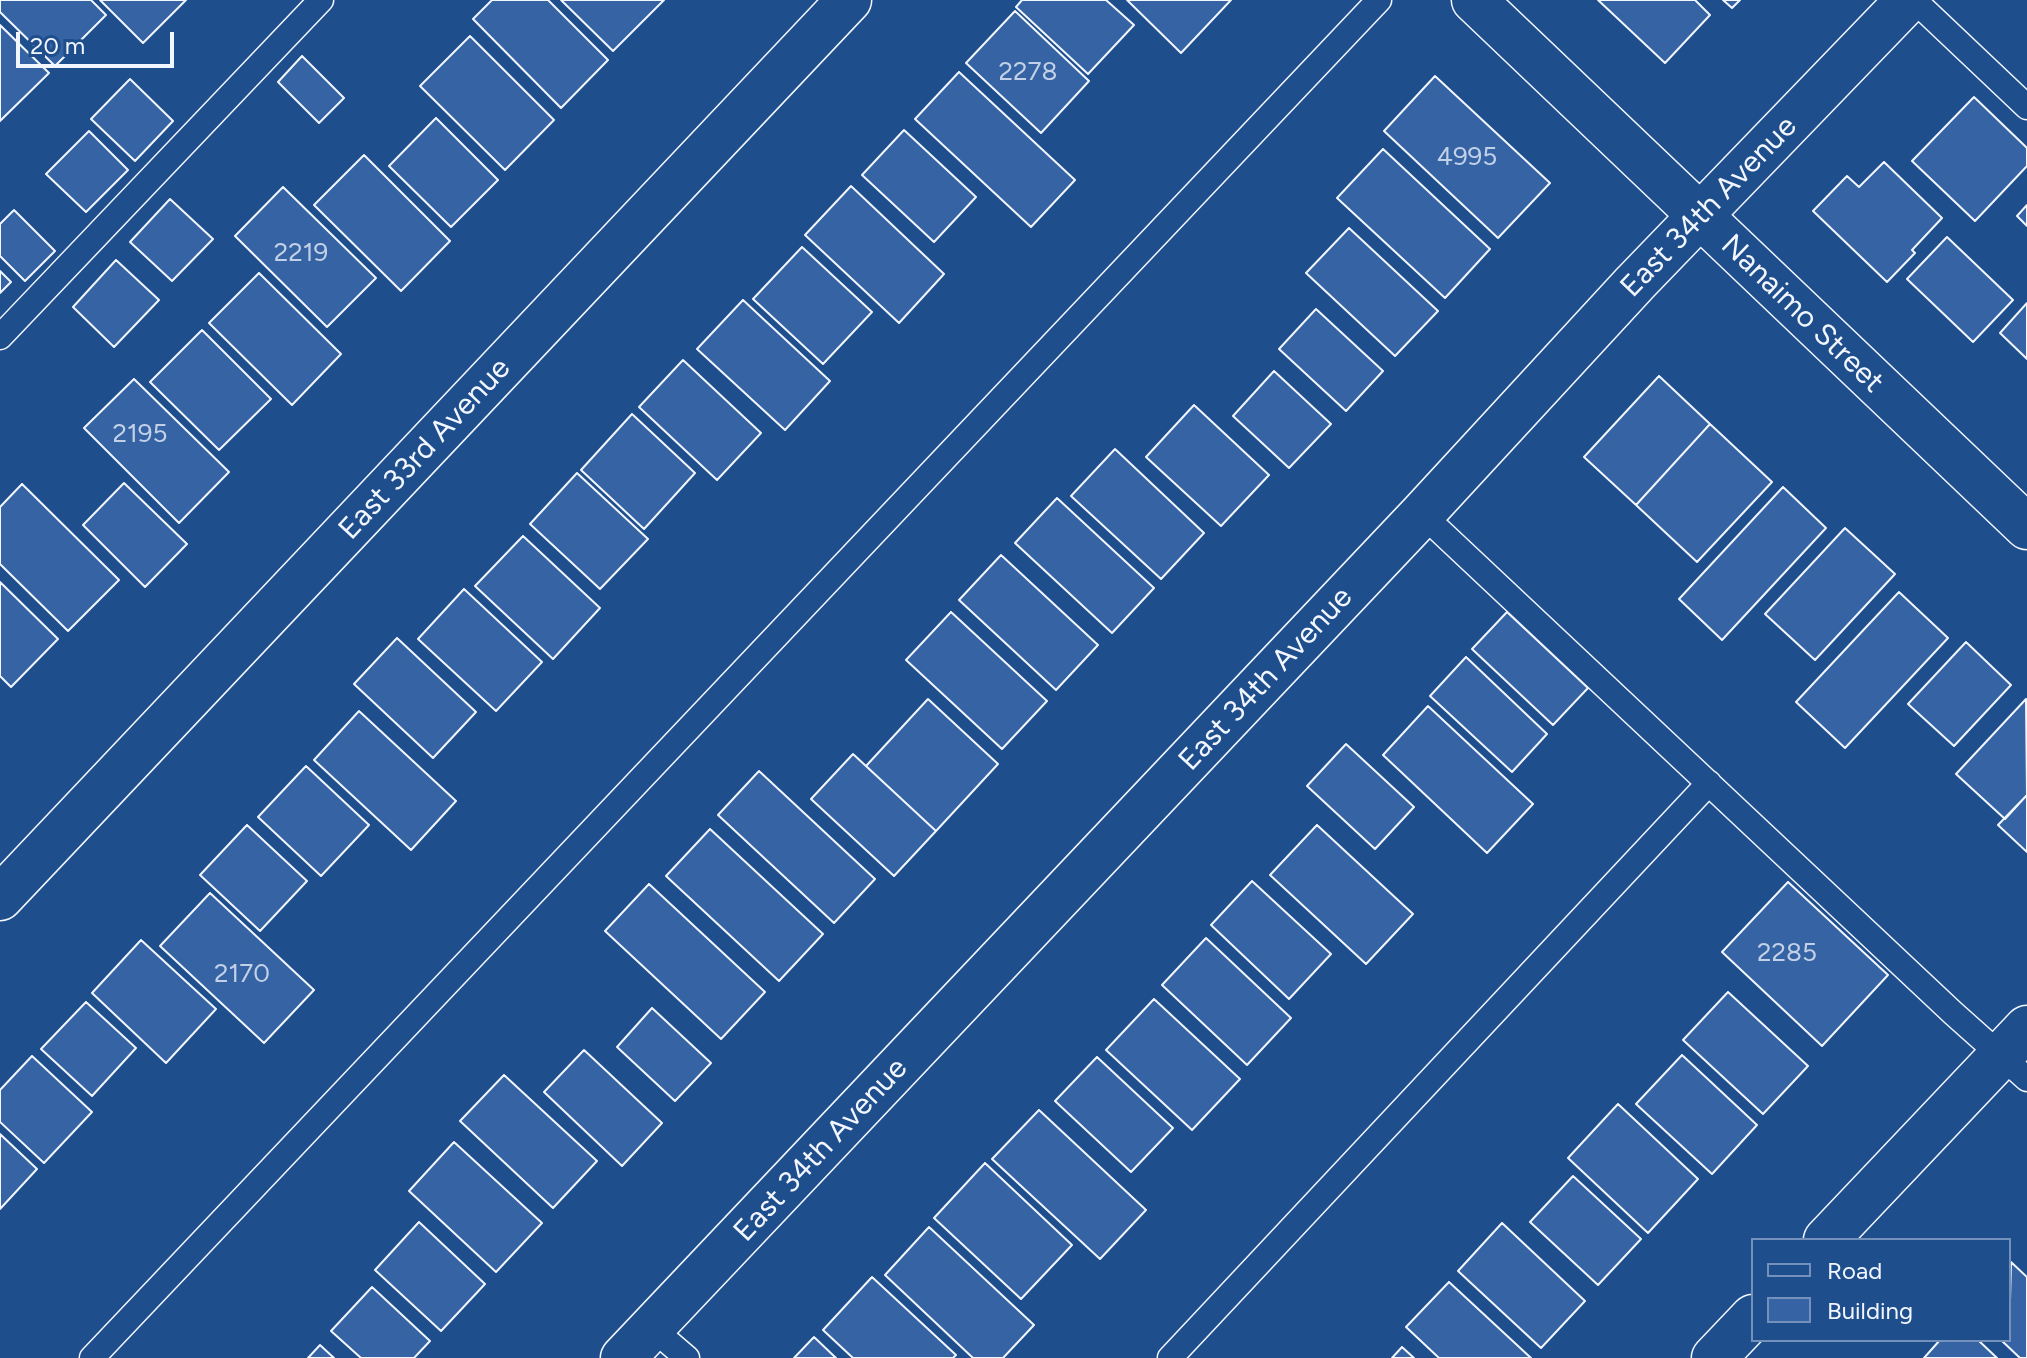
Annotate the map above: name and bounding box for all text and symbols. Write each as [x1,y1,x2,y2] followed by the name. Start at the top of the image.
[20,16,178,66] scale bar
[30,31,85,60] text: 20 m
[999,56,1057,88] house number: 2278
[1613,109,1805,305] street label: East 34th Avenue
[1437,141,1497,173] house number: 4995
[1713,227,1891,401] street label: Nanaimo Street
[274,237,328,269] house number: 2219
[332,351,518,547] street label: East 33rd Avenue
[113,418,167,450] house number: 2195
[1172,580,1360,778] street label: East 34th Avenue
[1757,937,1817,969] house number: 2285
[214,958,270,990] house number: 2170
[727,1051,915,1249] street label: East 34th Avenue
[1751,1238,2011,1342] legend
[1827,1256,1882,1285] text: Road
[1827,1296,1913,1325] text: Building

